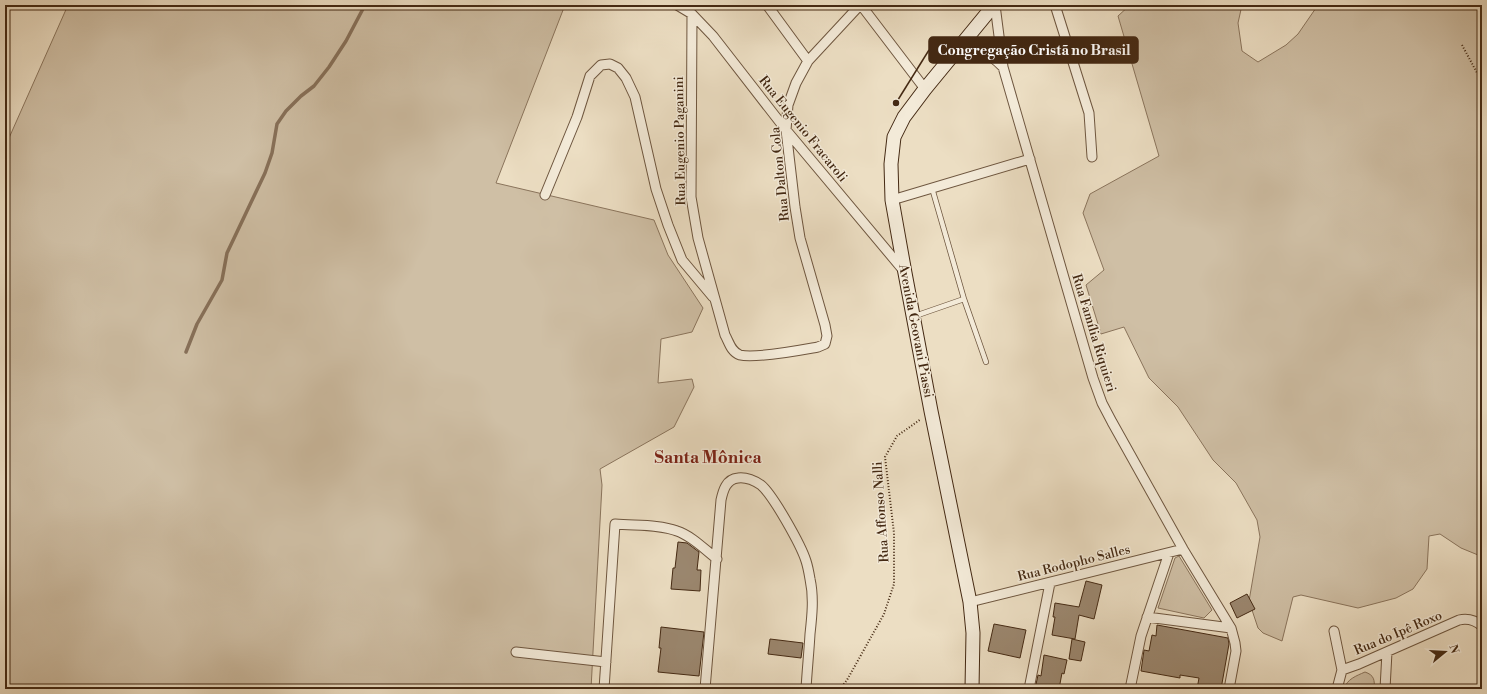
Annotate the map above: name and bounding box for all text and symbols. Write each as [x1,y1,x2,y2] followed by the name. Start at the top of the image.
[929,37,1138,63] callout: Congregação Cristã no Brasil
[937,42,1131,60] text: Congregação Cristã no Brasil
[755,73,851,185] street label: Rua Eugenio Fracaroli
[671,76,689,206] street label: Rua Eugenio Paganini
[767,126,793,222] street label: Rua Dalton Cola
[895,262,937,399] street label: Avenida Geovani Piassi
[1068,272,1120,394] street label: Rua Família Riquieri
[654,447,762,469] district label: Santa Mônica
[869,461,893,563] street label: Rua Affonso Nalli
[1016,541,1132,585] street label: Rua Rodopho Salles
[1352,607,1444,659] street label: Rua do Ipê Roxo
[1425,632,1465,672] north arrow
[1446,643,1462,656] text: N

